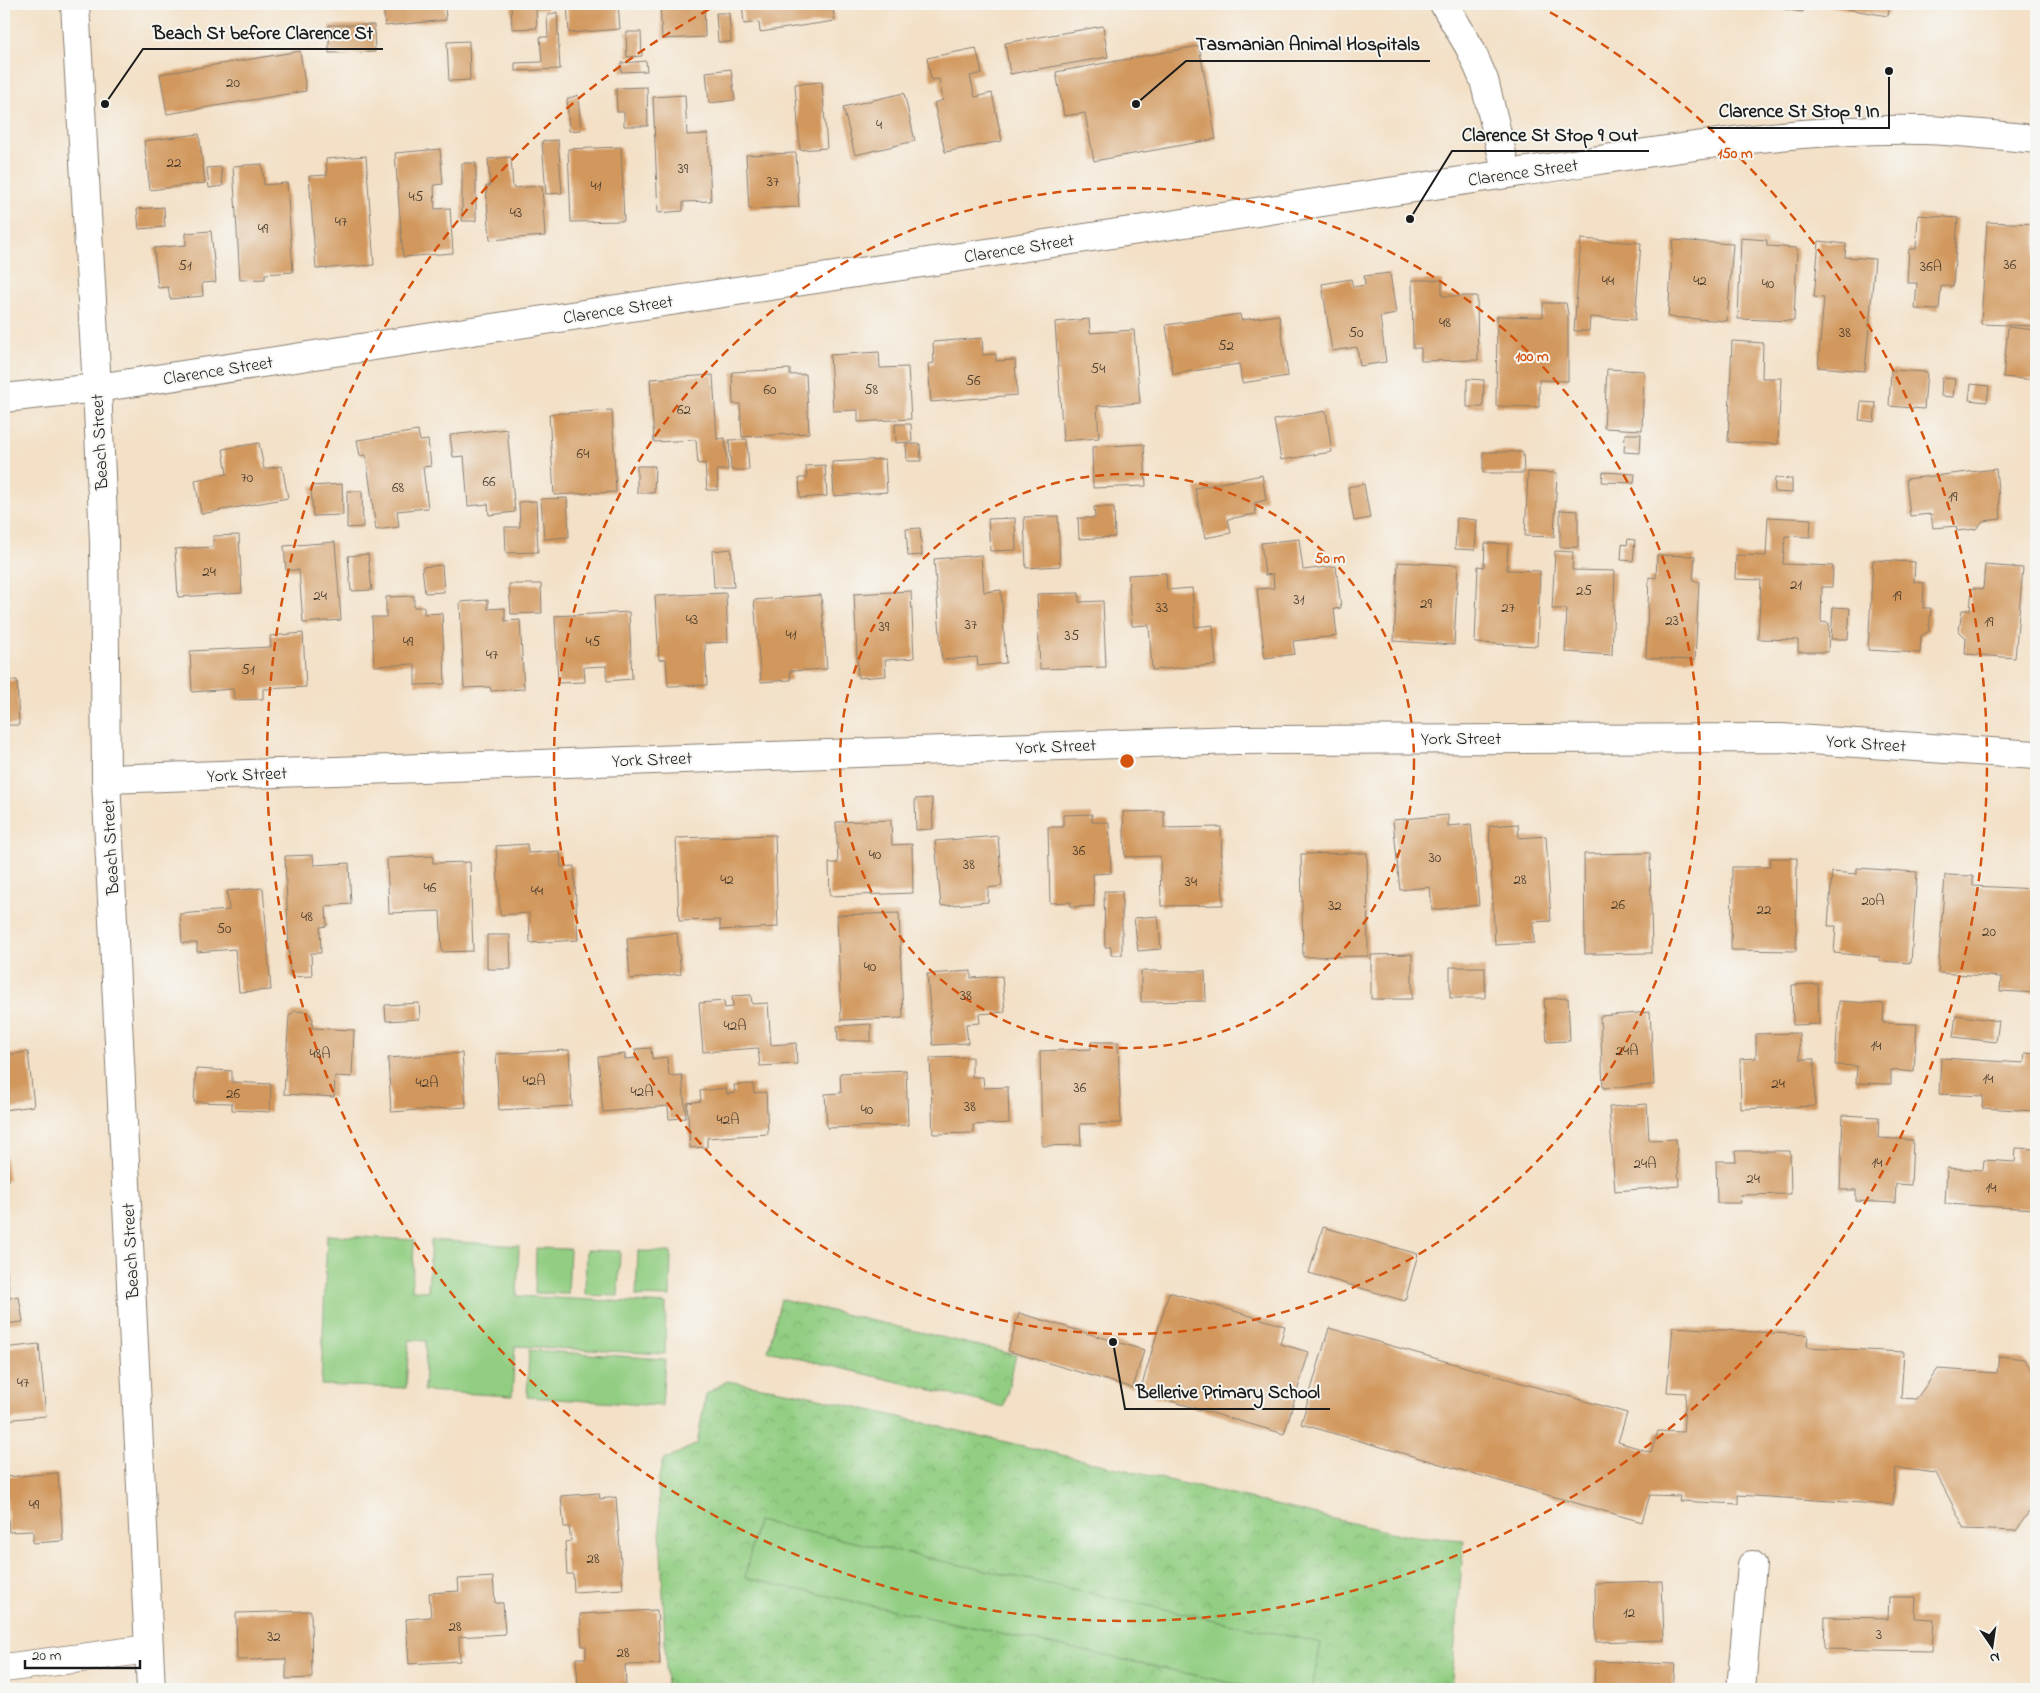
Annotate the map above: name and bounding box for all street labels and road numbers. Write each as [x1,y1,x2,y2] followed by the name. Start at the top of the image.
[1466,153,1580,195] street label: Clarence Street
[962,228,1076,272] street label: Clarence Street
[561,289,675,333] street label: Clarence Street
[161,350,275,394] street label: Clarence Street
[85,393,117,492] street label: Beach Street
[1421,727,1501,753] street label: York Street
[1825,729,1907,761] street label: York Street
[1015,734,1097,762] street label: York Street
[611,747,693,775] street label: York Street
[206,762,288,790] street label: York Street
[96,798,128,897] street label: Beach Street
[116,1202,148,1301] street label: Beach Street

